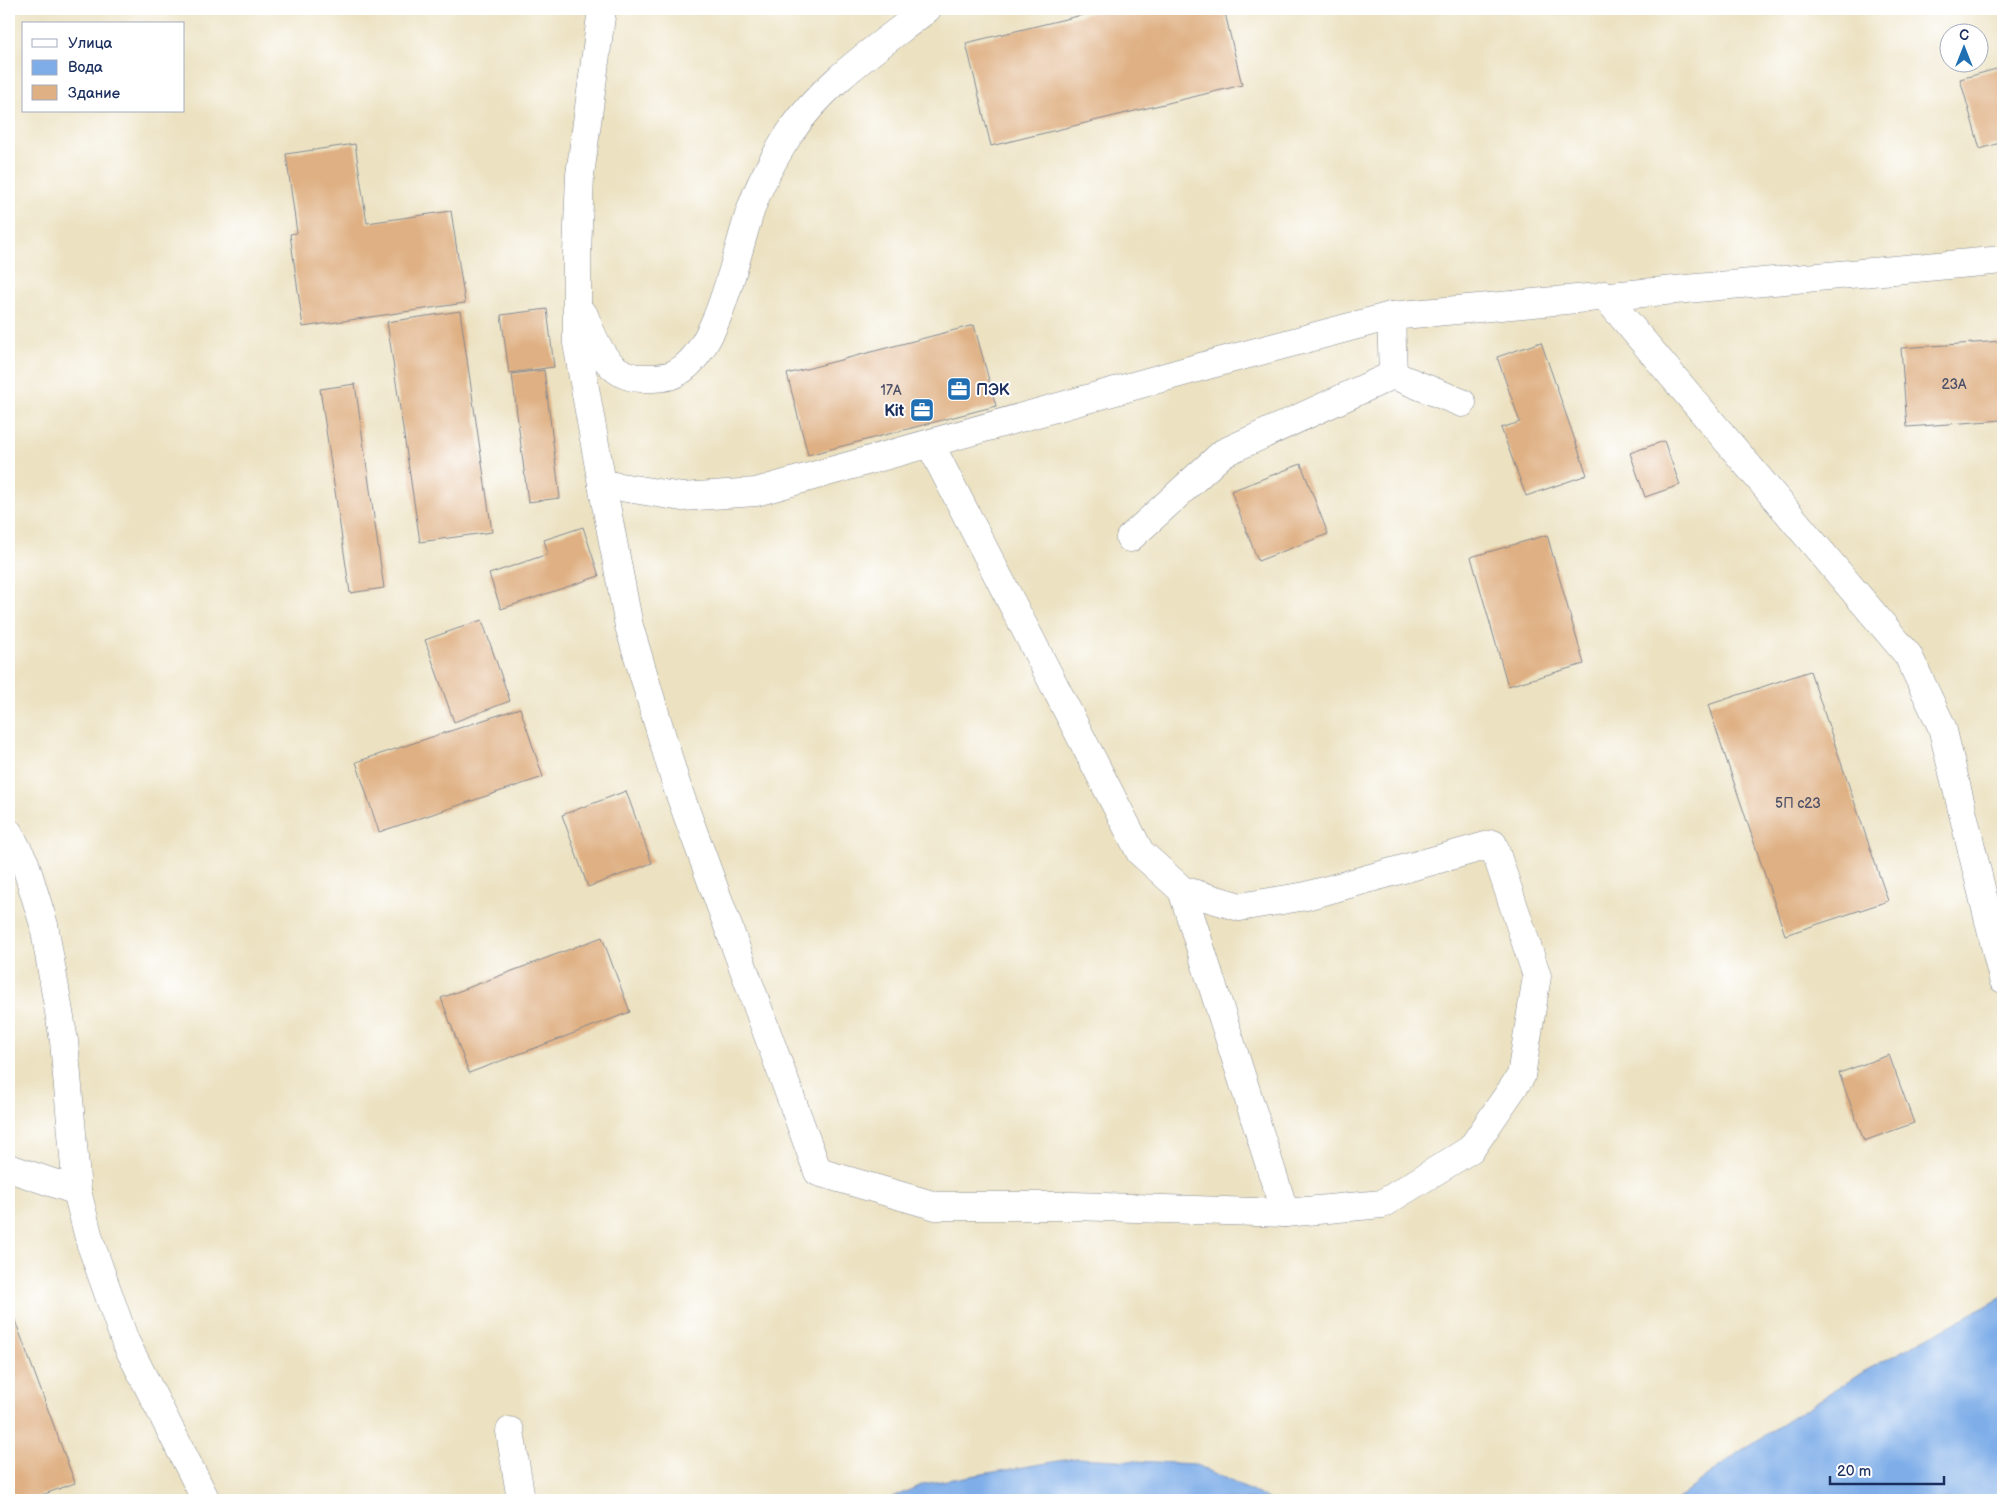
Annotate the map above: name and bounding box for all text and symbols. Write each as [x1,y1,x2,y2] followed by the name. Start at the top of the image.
[22,22,185,112] legend
[1940,22,1990,72] north arrow
[1959,27,1969,44] text: С
[68,34,113,53] text: Улица
[68,58,103,77] text: Вода
[68,84,120,103] text: Здание
[946,376,972,402] office icon: ПЭК
[1941,376,1967,393] house number: 23А
[976,381,1010,400] place label: ПЭК
[881,382,902,399] house number: 17А
[909,397,935,423] office icon: Kit
[884,402,905,421] place label: Kit
[1775,795,1821,812] house number: 5П с23
[1830,1454,1943,1486] scale bar
[1837,1462,1871,1481] text: 20 m

